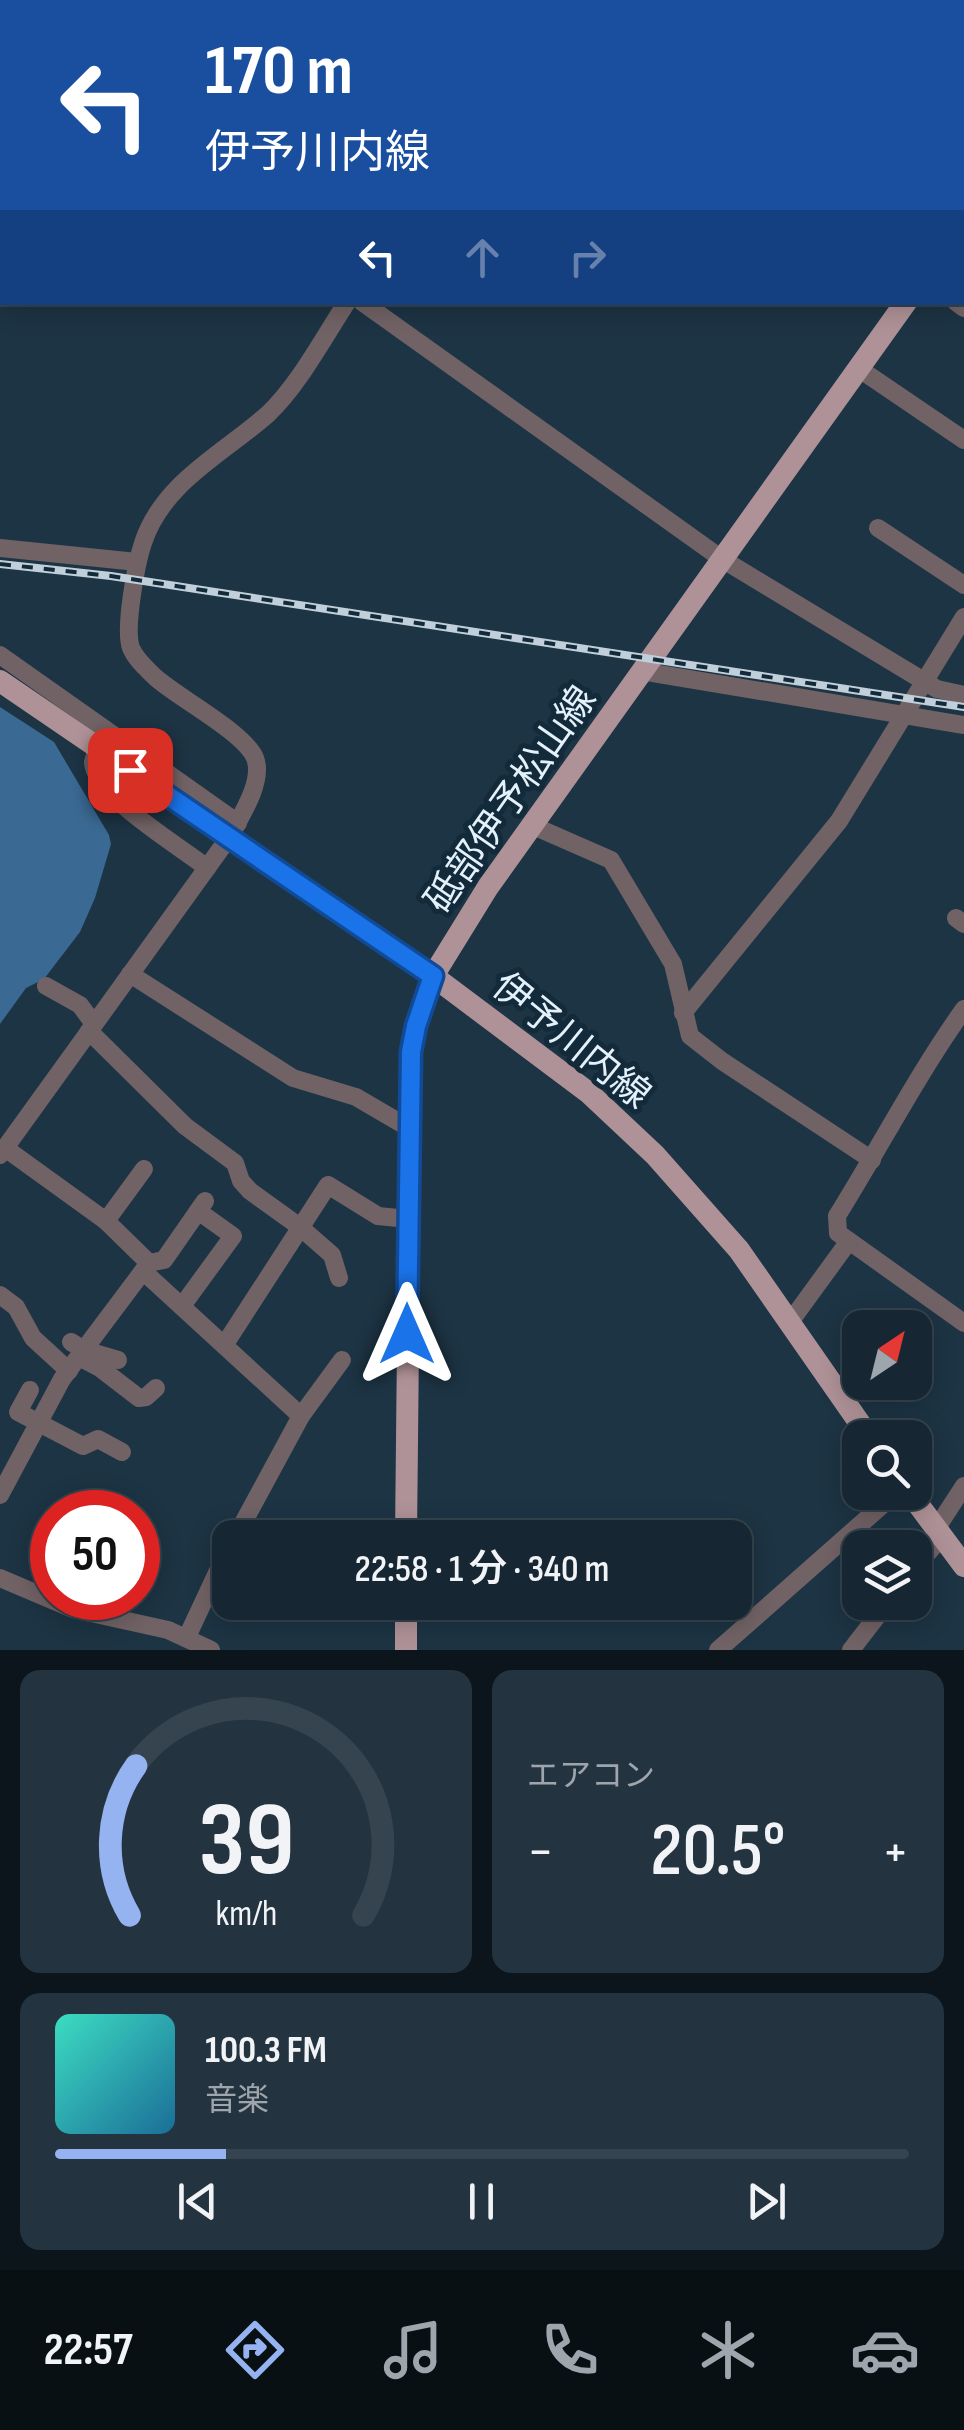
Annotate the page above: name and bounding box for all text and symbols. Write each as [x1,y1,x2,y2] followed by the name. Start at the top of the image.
[205,30,353,114] text: 170 m
[40,40,170,170] icon: left
[205,126,430,181] text: 伊予川内線
[350,230,405,285] icon: left
[455,230,510,285] icon: ahead
[560,230,615,285] icon: right
[417,678,606,922] street label: 砥部伊予松山線
[88,728,173,813] pin
[103,743,158,798] icon: arrive
[483,964,659,1118] street label: 伊予川内線
[355,1282,459,1386] position arrow
[842,1310,932,1400] north arrow
[842,1310,932,1620] map controls
[842,1420,932,1510] button: search
[30,1490,160,1620] speed limit sign: 50
[842,1530,932,1620] button: layers
[355,1547,609,1592] text: 22:58 · 1 分 · 340 m
[527,1757,655,1796] text: エアコン
[198,1779,294,1904] text: 39
[650,1806,786,1897] text: 20.5°
[527,1819,554,1886] text: −
[882,1819,909,1886] text: +
[215,1893,277,1936] text: km/h
[205,2028,327,2073] text: 100.3 FM
[205,2081,269,2120] text: 音楽
[170,2174,225,2229] icon: previous
[454,2174,509,2229] icon: pause
[739,2174,794,2229] icon: next
[220,2315,290,2385] icon: directions
[378,2315,448,2385] icon: music
[535,2315,605,2385] icon: phone
[693,2315,763,2385] icon: climate
[850,2315,920,2385] icon: car
[44,2323,133,2378] text: 22:57

